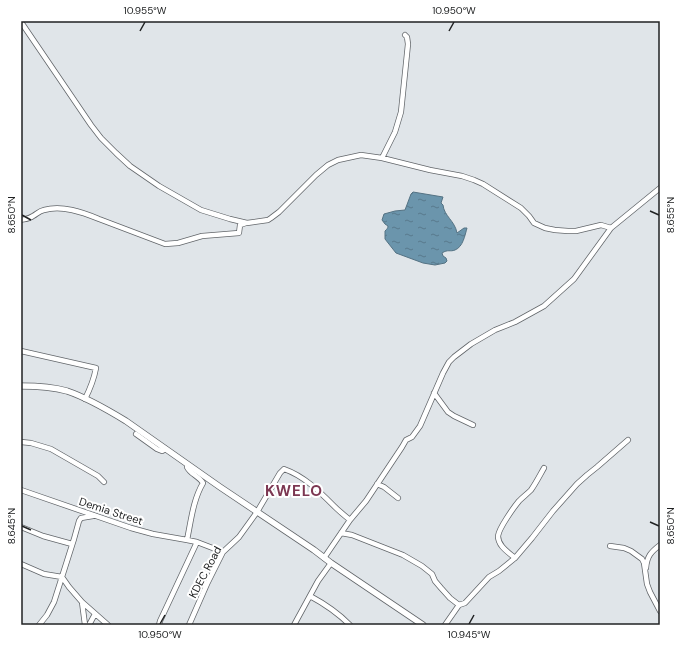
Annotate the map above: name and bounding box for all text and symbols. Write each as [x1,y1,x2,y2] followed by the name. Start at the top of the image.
[124,4,167,17] text: 10.955°W
[432,4,476,17] text: 10.950°W
[5,196,18,234] text: 8.650°N
[664,197,677,233] text: 8.655°N
[265,481,323,501] district label: KWELO
[77,494,145,528] street label: Demia Street
[664,507,677,545] text: 8.650°N
[5,508,18,544] text: 8.645°N
[186,544,225,600] street label: KDEC Road
[138,628,182,641] text: 10.950°W
[448,628,491,641] text: 10.945°W

